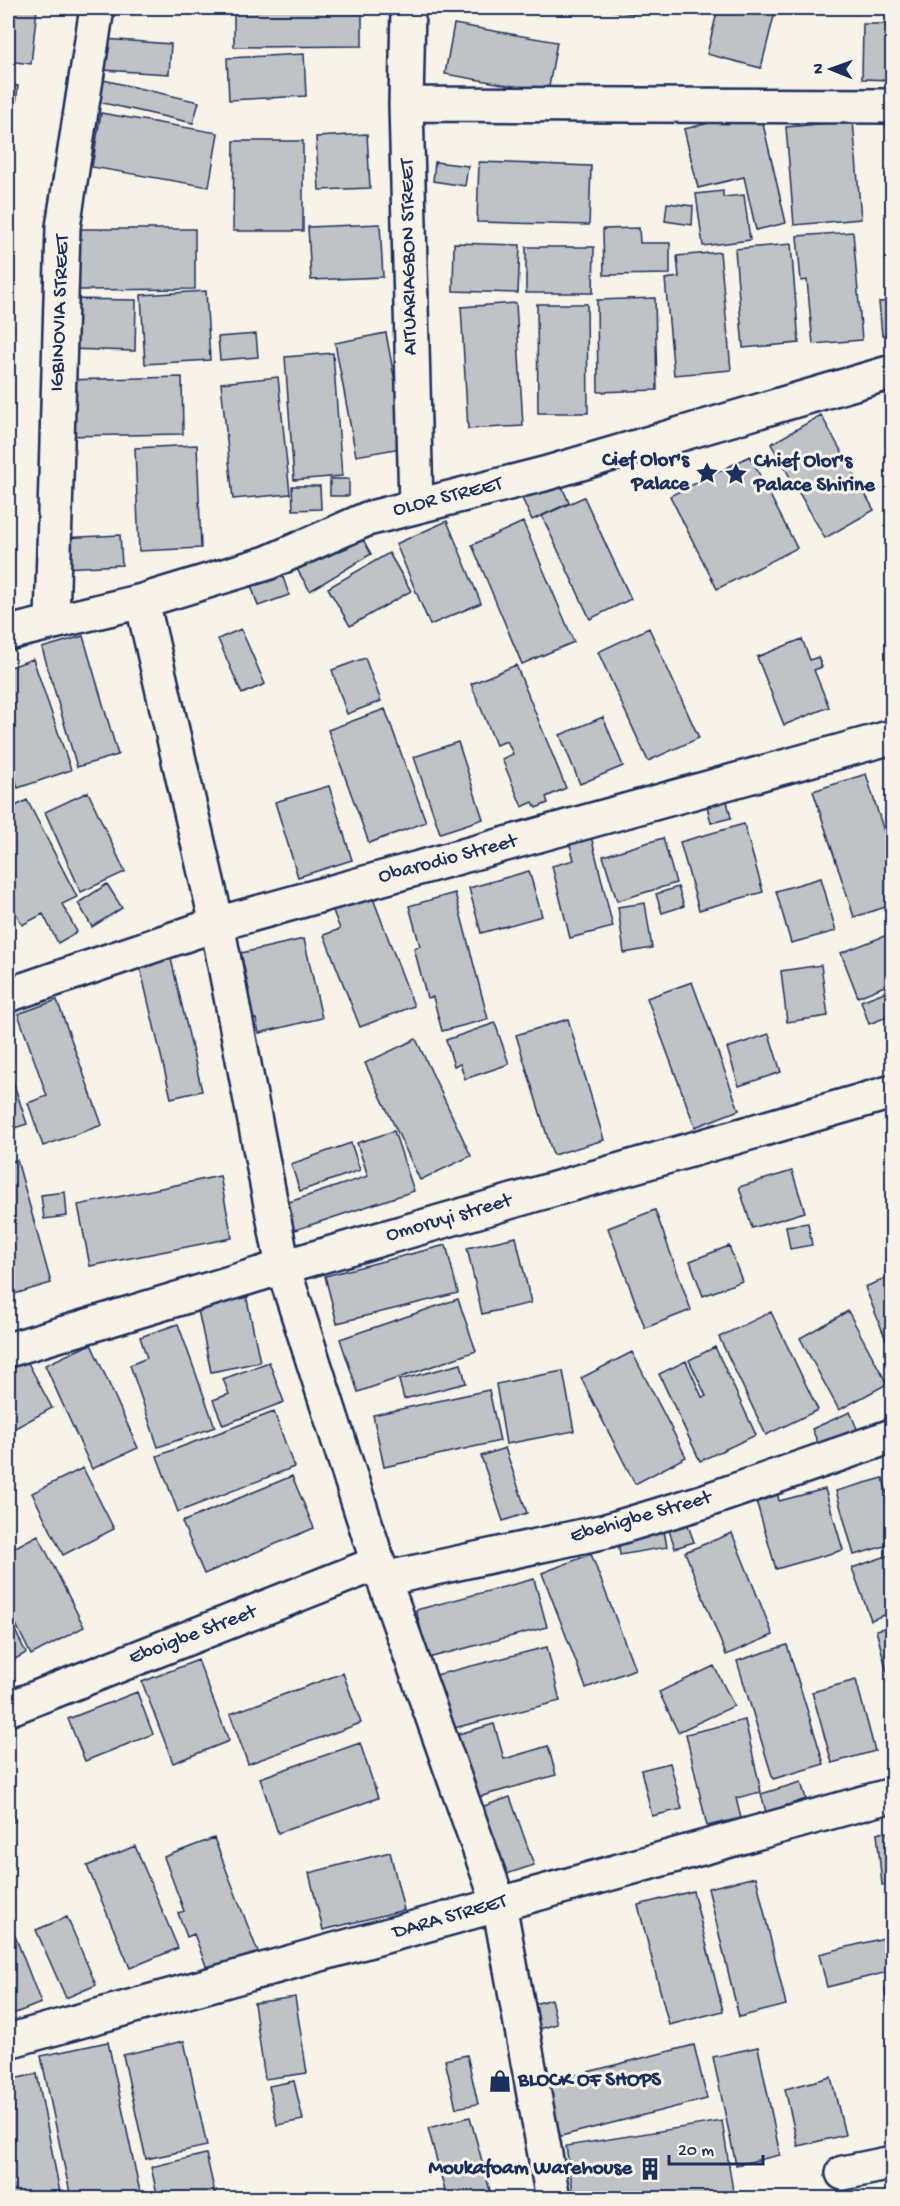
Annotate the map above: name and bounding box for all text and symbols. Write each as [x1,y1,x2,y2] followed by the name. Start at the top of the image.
[801,39,861,99] north arrow
[810,63,829,74] text: N
[396,157,424,356] street label: AITUARIAGBON STREET
[46,233,76,392] street label: IGBINOVIA STREET
[601,449,690,498] place label: Cief Olor's Palace
[753,450,876,499] place label: Chief Olor's Palace Shirine
[694,460,720,486] place icon: Cief Olor's Palace
[723,461,749,487] place icon: Chief Olor's Palace Shirine
[391,472,506,524] street label: OLOR STREET
[376,829,522,891] street label: Obarodio Street
[383,1188,517,1249] street label: Omoruyi street
[568,1485,717,1550] street label: Ebehigbe Street
[126,1599,263,1672] street label: Eboigbe Street
[388,1890,511,1947] street label: DARA STREET
[487,2068,513,2094] shop icon: BLOCK OF SHOPS
[517,2069,662,2094] place label: BLOCK OF SHOPS
[669,2128,764,2166] scale bar
[678,2141,714,2162] text: 20 m
[637,2156,663,2182] building icon: Moukafoam Warehouse
[428,2157,633,2182] place label: Moukafoam Warehouse

